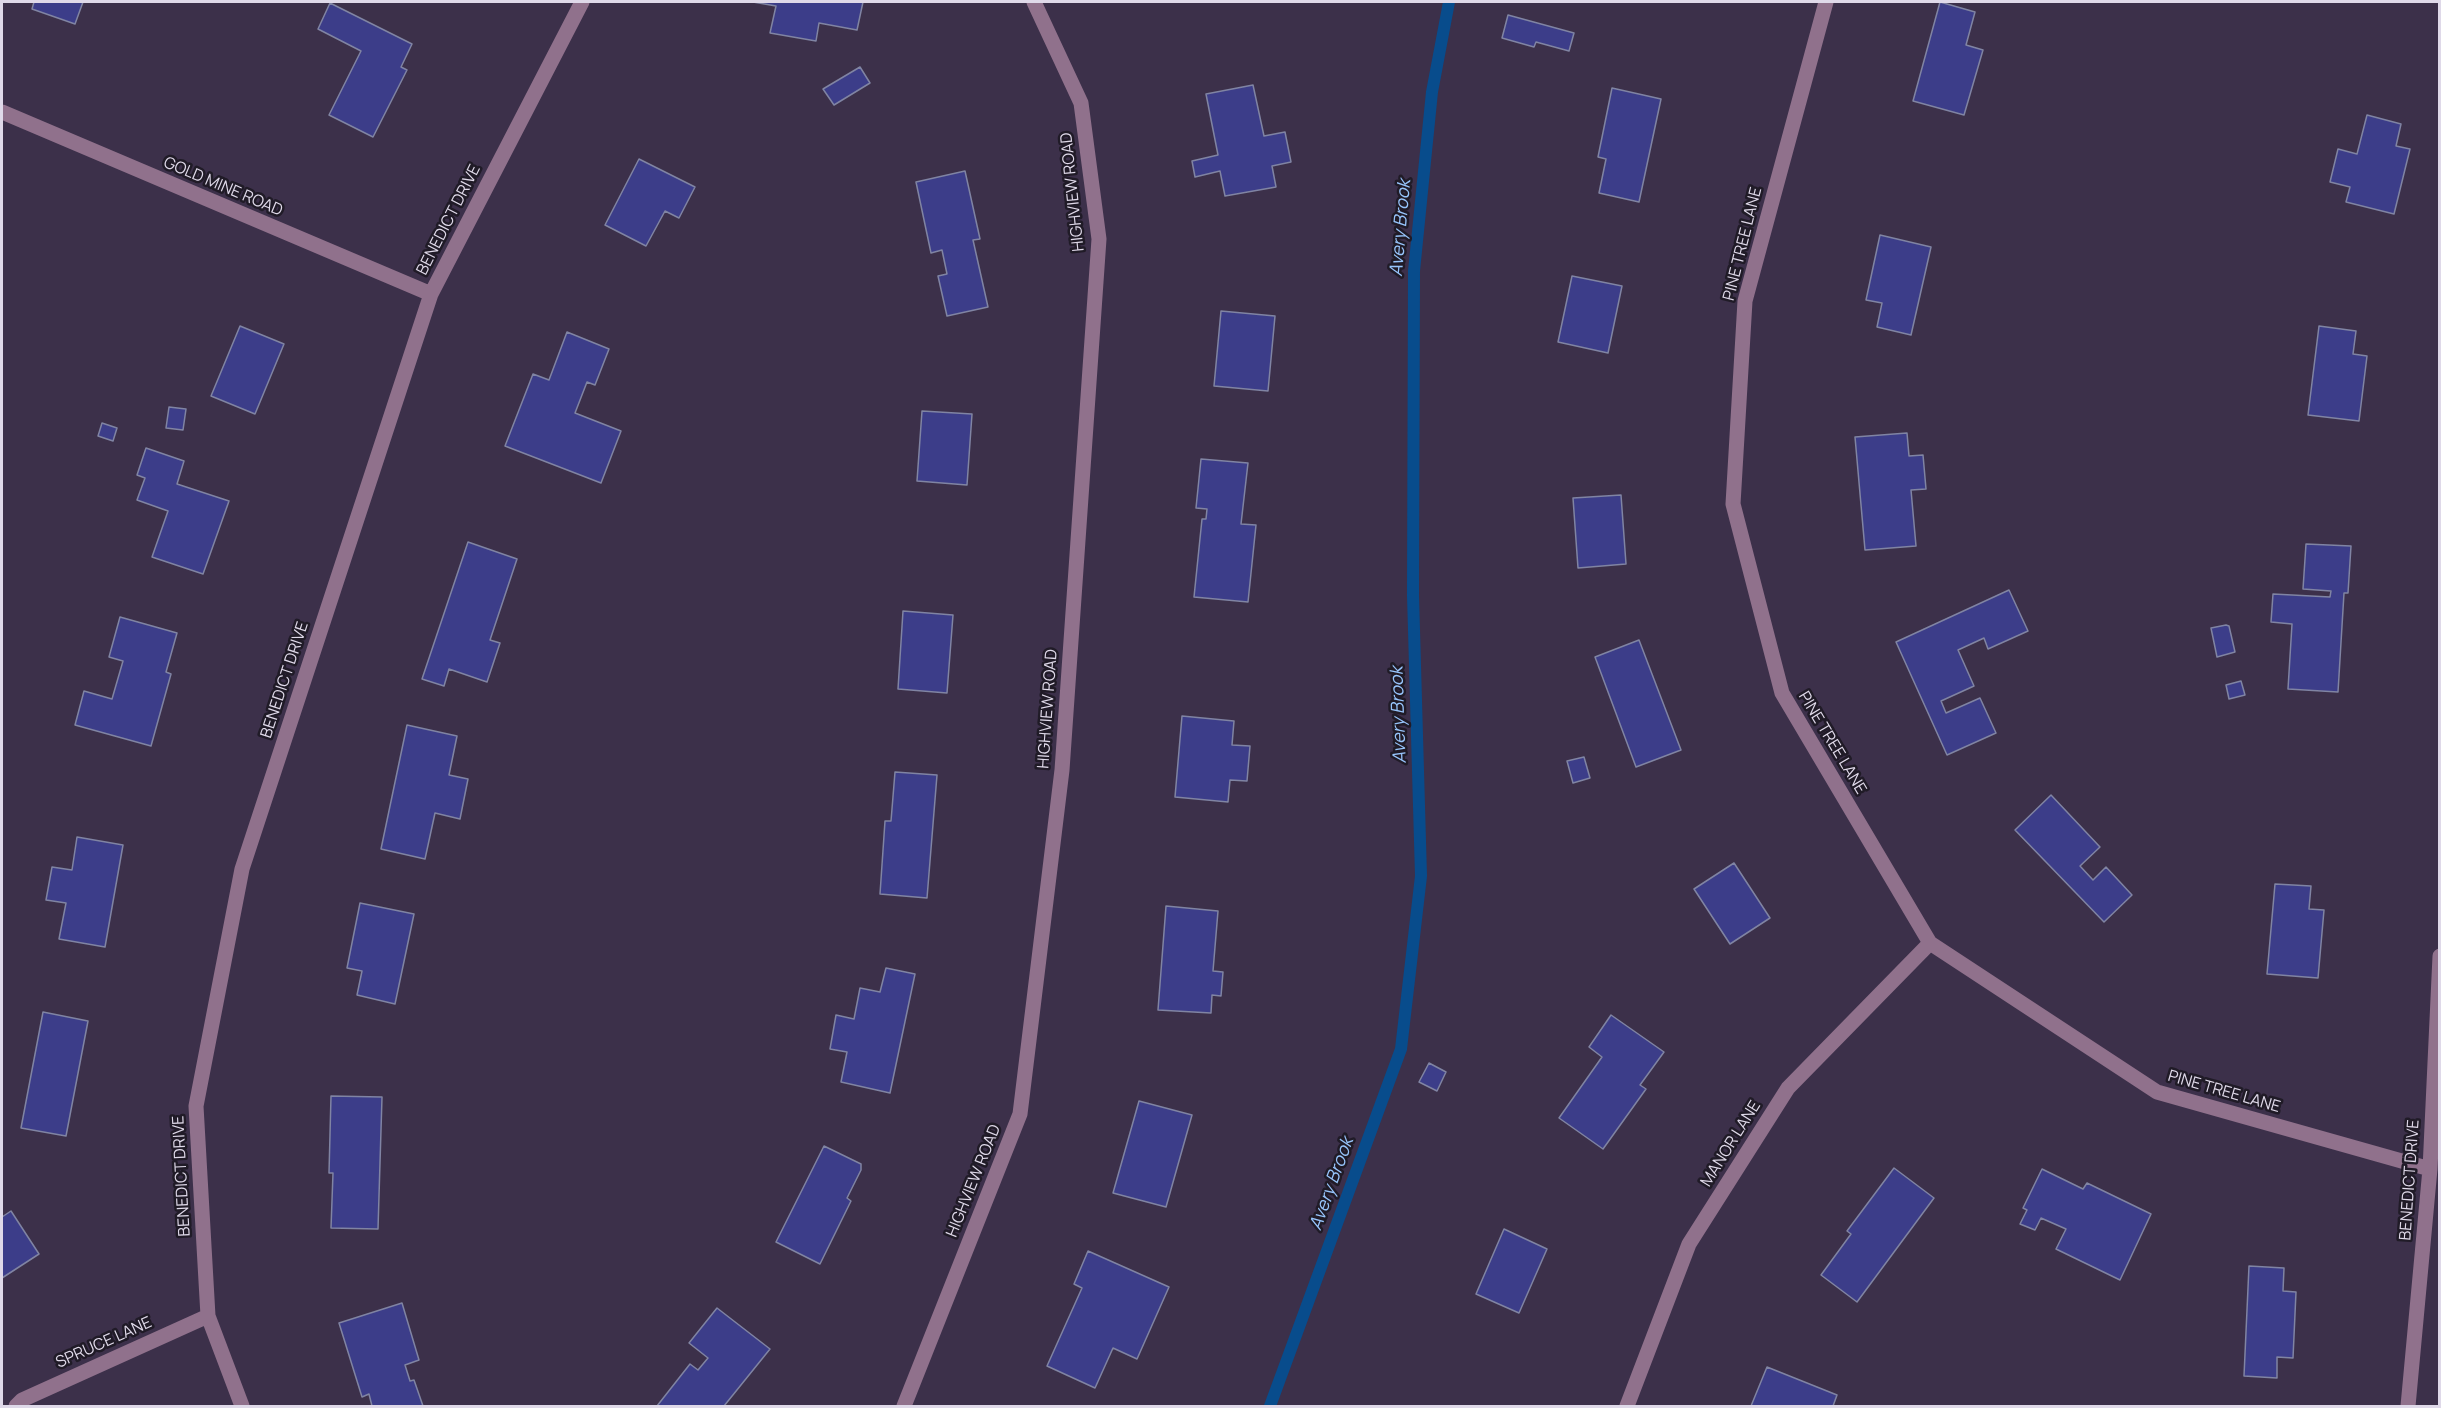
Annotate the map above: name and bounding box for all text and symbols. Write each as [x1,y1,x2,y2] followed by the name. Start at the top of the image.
[1057,131,1089,253] street label: HIGHVIEW ROAD
[160,153,286,221] street label: GOLD MINE ROAD
[413,162,485,278] street label: BENEDICT DRIVE
[1386,179,1416,277] water label: Avery Brook
[1720,185,1766,303] street label: PINE TREE LANE
[257,619,313,741] street label: BENEDICT DRIVE
[1034,649,1062,769] street label: HIGHVIEW ROAD
[1387,666,1411,764] water label: Avery Brook
[1794,688,1870,798] street label: PINE TREE LANE
[2166,1067,2282,1117] street label: PINE TREE LANE
[1697,1097,1765,1191] street label: MANOR LANE
[169,1115,195,1237] street label: BENEDICT DRIVE
[2396,1119,2424,1241] street label: BENEDICT DRIVE
[943,1122,1005,1240] street label: HIGHVIEW ROAD
[1305,1135,1359,1233] water label: Avery Brook
[53,1313,155,1373] street label: SPRUCE LANE

